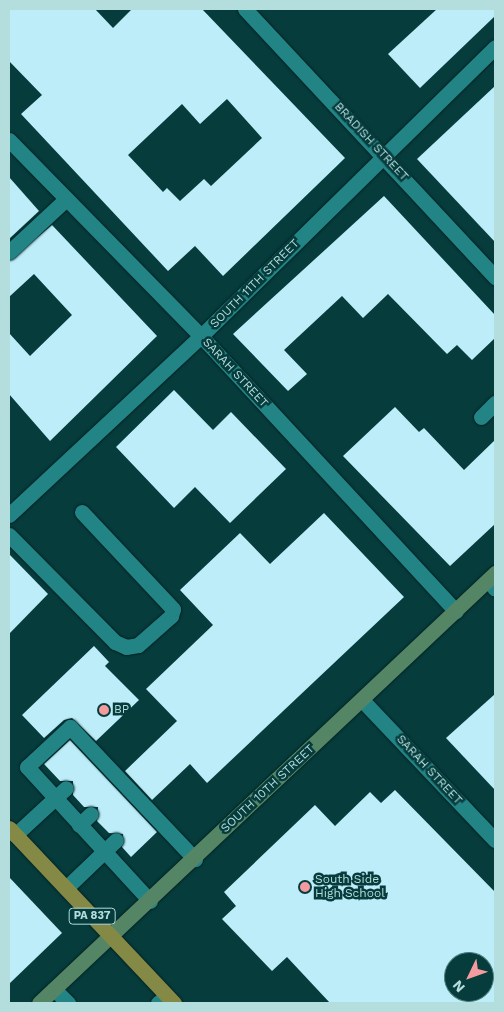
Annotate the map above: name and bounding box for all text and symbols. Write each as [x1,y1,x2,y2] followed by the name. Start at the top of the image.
[331,100,411,184] street label: BRADISH STREET
[208,237,302,331] street label: SOUTH 11TH STREET
[199,335,271,411] street label: SARAH STREET
[114,703,129,717] place label: BP
[98,704,110,716] marker: BP
[393,732,465,808] street label: SARAH STREET
[218,742,318,836] street label: SOUTH 10TH STREET
[315,873,385,901] place label: South Side High School
[299,881,311,893] marker: South Side High School
[68,908,116,924] road number: PA 837
[444,952,494,1002] north arrow
[449,977,468,996] text: N

